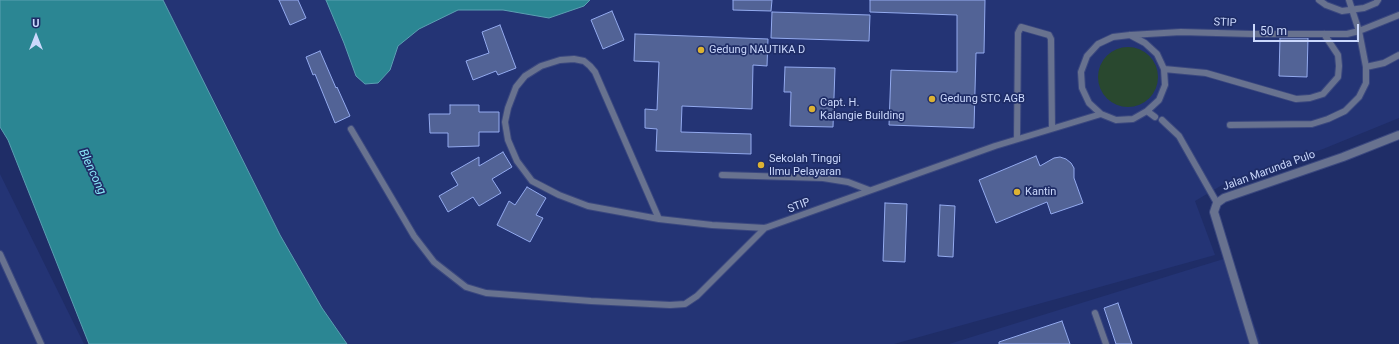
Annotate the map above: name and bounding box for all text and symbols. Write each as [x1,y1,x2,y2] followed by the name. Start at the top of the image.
[16,16,56,56] north arrow
[1213,16,1237,30] street label: STIP
[1255,16,1361,42] scale bar
[32,17,40,30] text: U
[1260,24,1287,38] text: 50 m
[709,43,805,57] place label: Gedung NAUTIKA D
[696,45,706,55] marker: Gedung NAUTIKA D
[940,92,1025,106] place label: Gedung STC AGB
[927,94,937,104] marker: Gedung STC AGB
[820,96,904,122] place label: Capt. H. Kalangie Building
[807,104,817,114] marker: Capt. H. Kalangie Building
[75,147,109,197] water label: Blencong
[1221,148,1317,194] street label: Jalan Marunda Pulo
[769,152,841,178] place label: Sekolah Tinggi Ilmu Pelayaran
[756,160,766,170] marker: Sekolah Tinggi Ilmu Pelayaran
[1025,185,1056,199] place label: Kantin
[1012,187,1022,197] marker: Kantin
[786,196,812,216] street label: STIP

